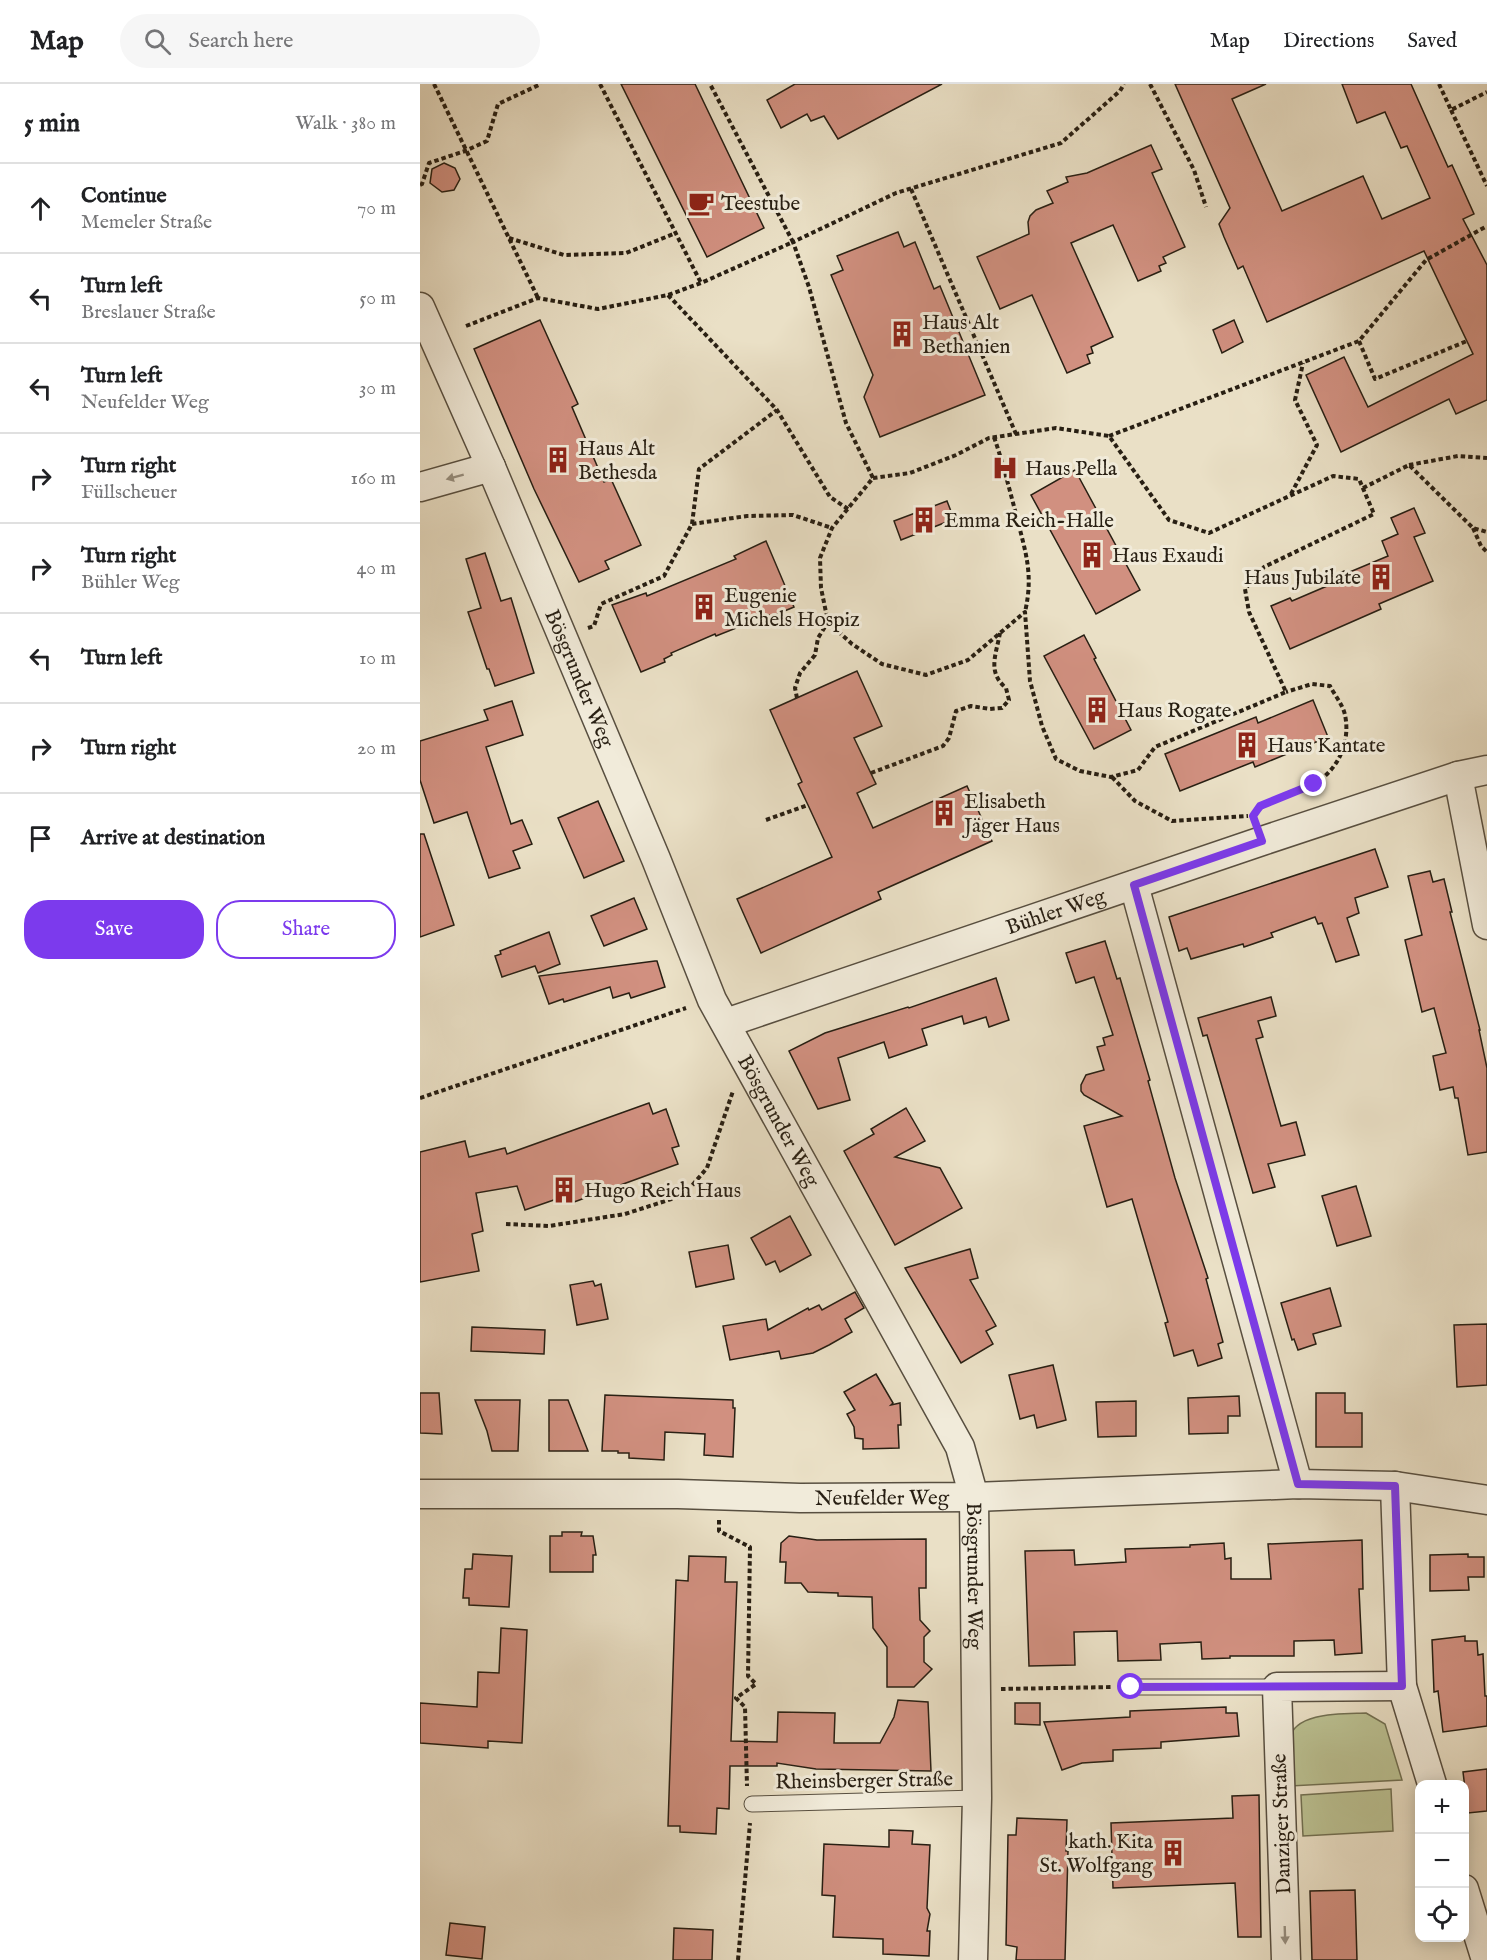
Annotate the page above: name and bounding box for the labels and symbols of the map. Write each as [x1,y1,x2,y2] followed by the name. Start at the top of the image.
[686,188,716,218] cafe icon: Teestube
[721,191,800,218] place label: Teestube
[922,310,1011,361] place label: Haus Alt Bethanien
[887,319,917,349] building icon: Haus Alt Bethanien
[578,436,658,487] place label: Haus Alt Bethesda
[543,445,573,475] building icon: Haus Alt Bethesda
[990,453,1020,483] hospital icon: Haus Pella
[1025,456,1118,483] place label: Haus Pella
[446,473,464,482] one-way arrow
[909,505,939,535] building icon: Emma Reich-Halle
[944,508,1114,535] place label: Emma Reich-Halle
[1077,540,1107,570] building icon: Haus Exaudi
[1112,543,1224,570] place label: Haus Exaudi
[1366,562,1396,592] building icon: Haus Jubilate
[1244,565,1361,592] place label: Haus Jubilate
[724,583,860,634] place label: Eugenie Michels Hospiz
[689,592,719,622] building icon: Eugenie Michels Hospiz
[537,606,620,752] street label: Bösgrunder Weg
[1082,695,1112,725] building icon: Haus Rogate
[1117,698,1232,725] place label: Haus Rogate
[1232,730,1262,760] building icon: Haus Kantate
[1267,733,1386,760] place label: Haus Kantate
[1300,770,1326,796] route end
[962,789,1060,840] place label: Elisabeth Jäger Haus
[929,798,959,828] building icon: Elisabeth Jäger Haus
[1003,883,1110,942] street label: Bühler Weg
[730,1051,825,1193] street label: Bösgrunder Weg
[549,1175,579,1205] building icon: Hugo Reich Haus
[584,1178,741,1205] place label: Hugo Reich Haus
[815,1485,950,1513] street label: Neufelder Weg
[959,1502,988,1650] street label: Bösgrunder Weg
[1117,1673,1143,1699] route start
[1267,1753,1298,1895] street label: Danziger Straße
[775,1766,954,1797] street label: Rheinsberger Straße
[1039,1829,1154,1880] place label: kath. Kita St. Wolfgang
[1158,1838,1188,1868] building icon: kath. Kita St. Wolfgang
[1280,1925,1290,1944] one-way arrow

